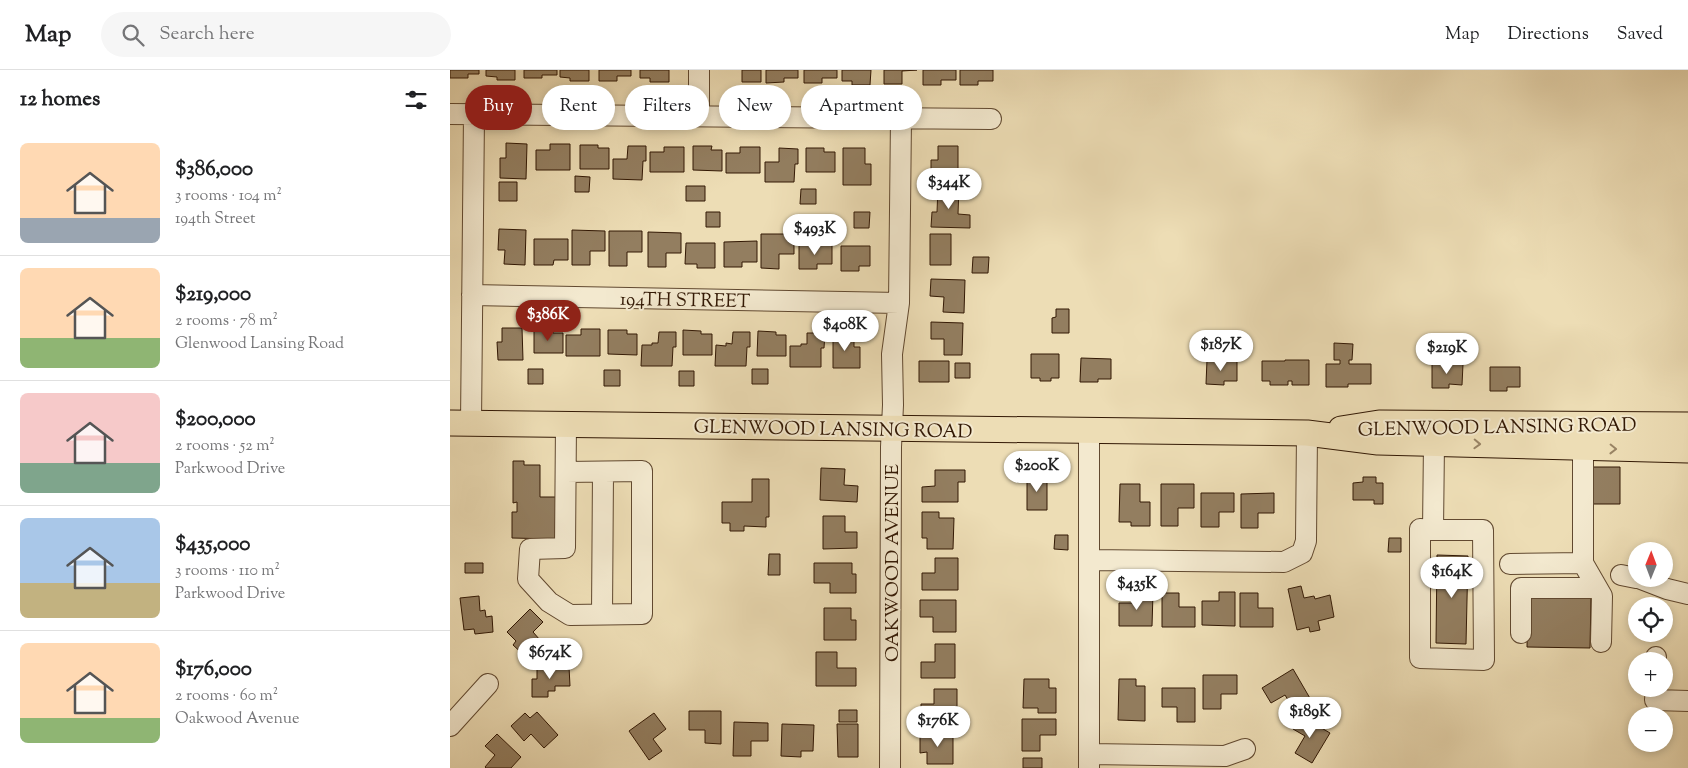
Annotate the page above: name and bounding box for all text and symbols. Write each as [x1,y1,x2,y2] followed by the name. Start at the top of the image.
[101,12,451,57] search box
[25,18,71,52] text: Map
[119,21,147,49] icon: search
[159,21,255,48] text: Search here
[1445,22,1480,48] text: Map
[1508,22,1589,48] text: Directions
[1617,22,1663,48] text: Saved
[20,85,100,115] text: 12 homes
[465,85,532,130] chip: Buy
[542,85,615,130] chip: Rent
[625,85,709,130] chip: Filters
[719,85,791,130] chip: New
[801,85,922,130] chip: Apartment
[402,86,430,114] icon: filters
[175,155,253,185] text: $386,000
[60,163,120,223] icon: home
[914,168,984,210] pin: $344K
[928,172,970,195] text: $344K
[175,185,282,208] text: 3 rooms · 104 m²
[175,208,256,231] text: 194th Street
[780,214,850,256] pin: $493K
[794,218,836,241] text: $493K
[175,280,251,310] text: $219,000
[619,287,750,316] street label: 194TH STREET
[60,288,120,348] icon: home
[513,300,583,342] pin: $386K
[527,304,569,327] text: $386K
[175,310,278,333] text: 2 rooms · 78 m²
[810,310,880,352] pin: $408K
[823,314,867,337] text: $408K
[1186,330,1256,372] pin: $187K
[1412,332,1482,375] pin: $219K
[175,333,344,356] text: Glenwood Lansing Road
[1200,334,1242,357] text: $187K
[1427,337,1467,360] text: $219K
[175,405,256,435] text: $200,000
[60,413,120,473] icon: home
[1357,413,1637,444] street label: GLENWOOD LANSING ROAD
[693,415,973,446] street label: GLENWOOD LANSING ROAD
[175,435,275,458] text: 2 rooms · 52 m²
[1473,439,1481,450] one-way arrow
[1610,444,1618,454] one-way arrow
[1002,450,1072,493] pin: $200K
[1015,455,1059,478] text: $200K
[175,458,285,481] text: Parkwood Drive
[880,464,907,662] street label: OAKWOOD AVENUE
[175,530,250,560] text: $435,000
[60,538,120,598] icon: home
[1628,542,1672,588] north arrow
[1628,542,1673,752] map controls
[1417,556,1487,599] pin: $164K
[175,560,280,583] text: 3 rooms · 110 m²
[1431,561,1473,584] text: $164K
[1102,568,1172,611] pin: $435K
[1117,573,1157,596] text: $435K
[175,583,285,606] text: Parkwood Drive
[1628,597,1673,642] button: locate
[515,638,585,680] pin: $674K
[528,642,572,665] text: $674K
[1628,652,1673,697] button: +
[175,655,252,685] text: $176,000
[60,663,120,723] icon: home
[175,685,278,708] text: 2 rooms · 60 m²
[1275,696,1345,739] pin: $189K
[1289,701,1331,724] text: $189K
[903,706,973,748] pin: $176K
[1628,707,1673,752] button: −
[175,708,299,731] text: Oakwood Avenue
[917,710,959,733] text: $176K

